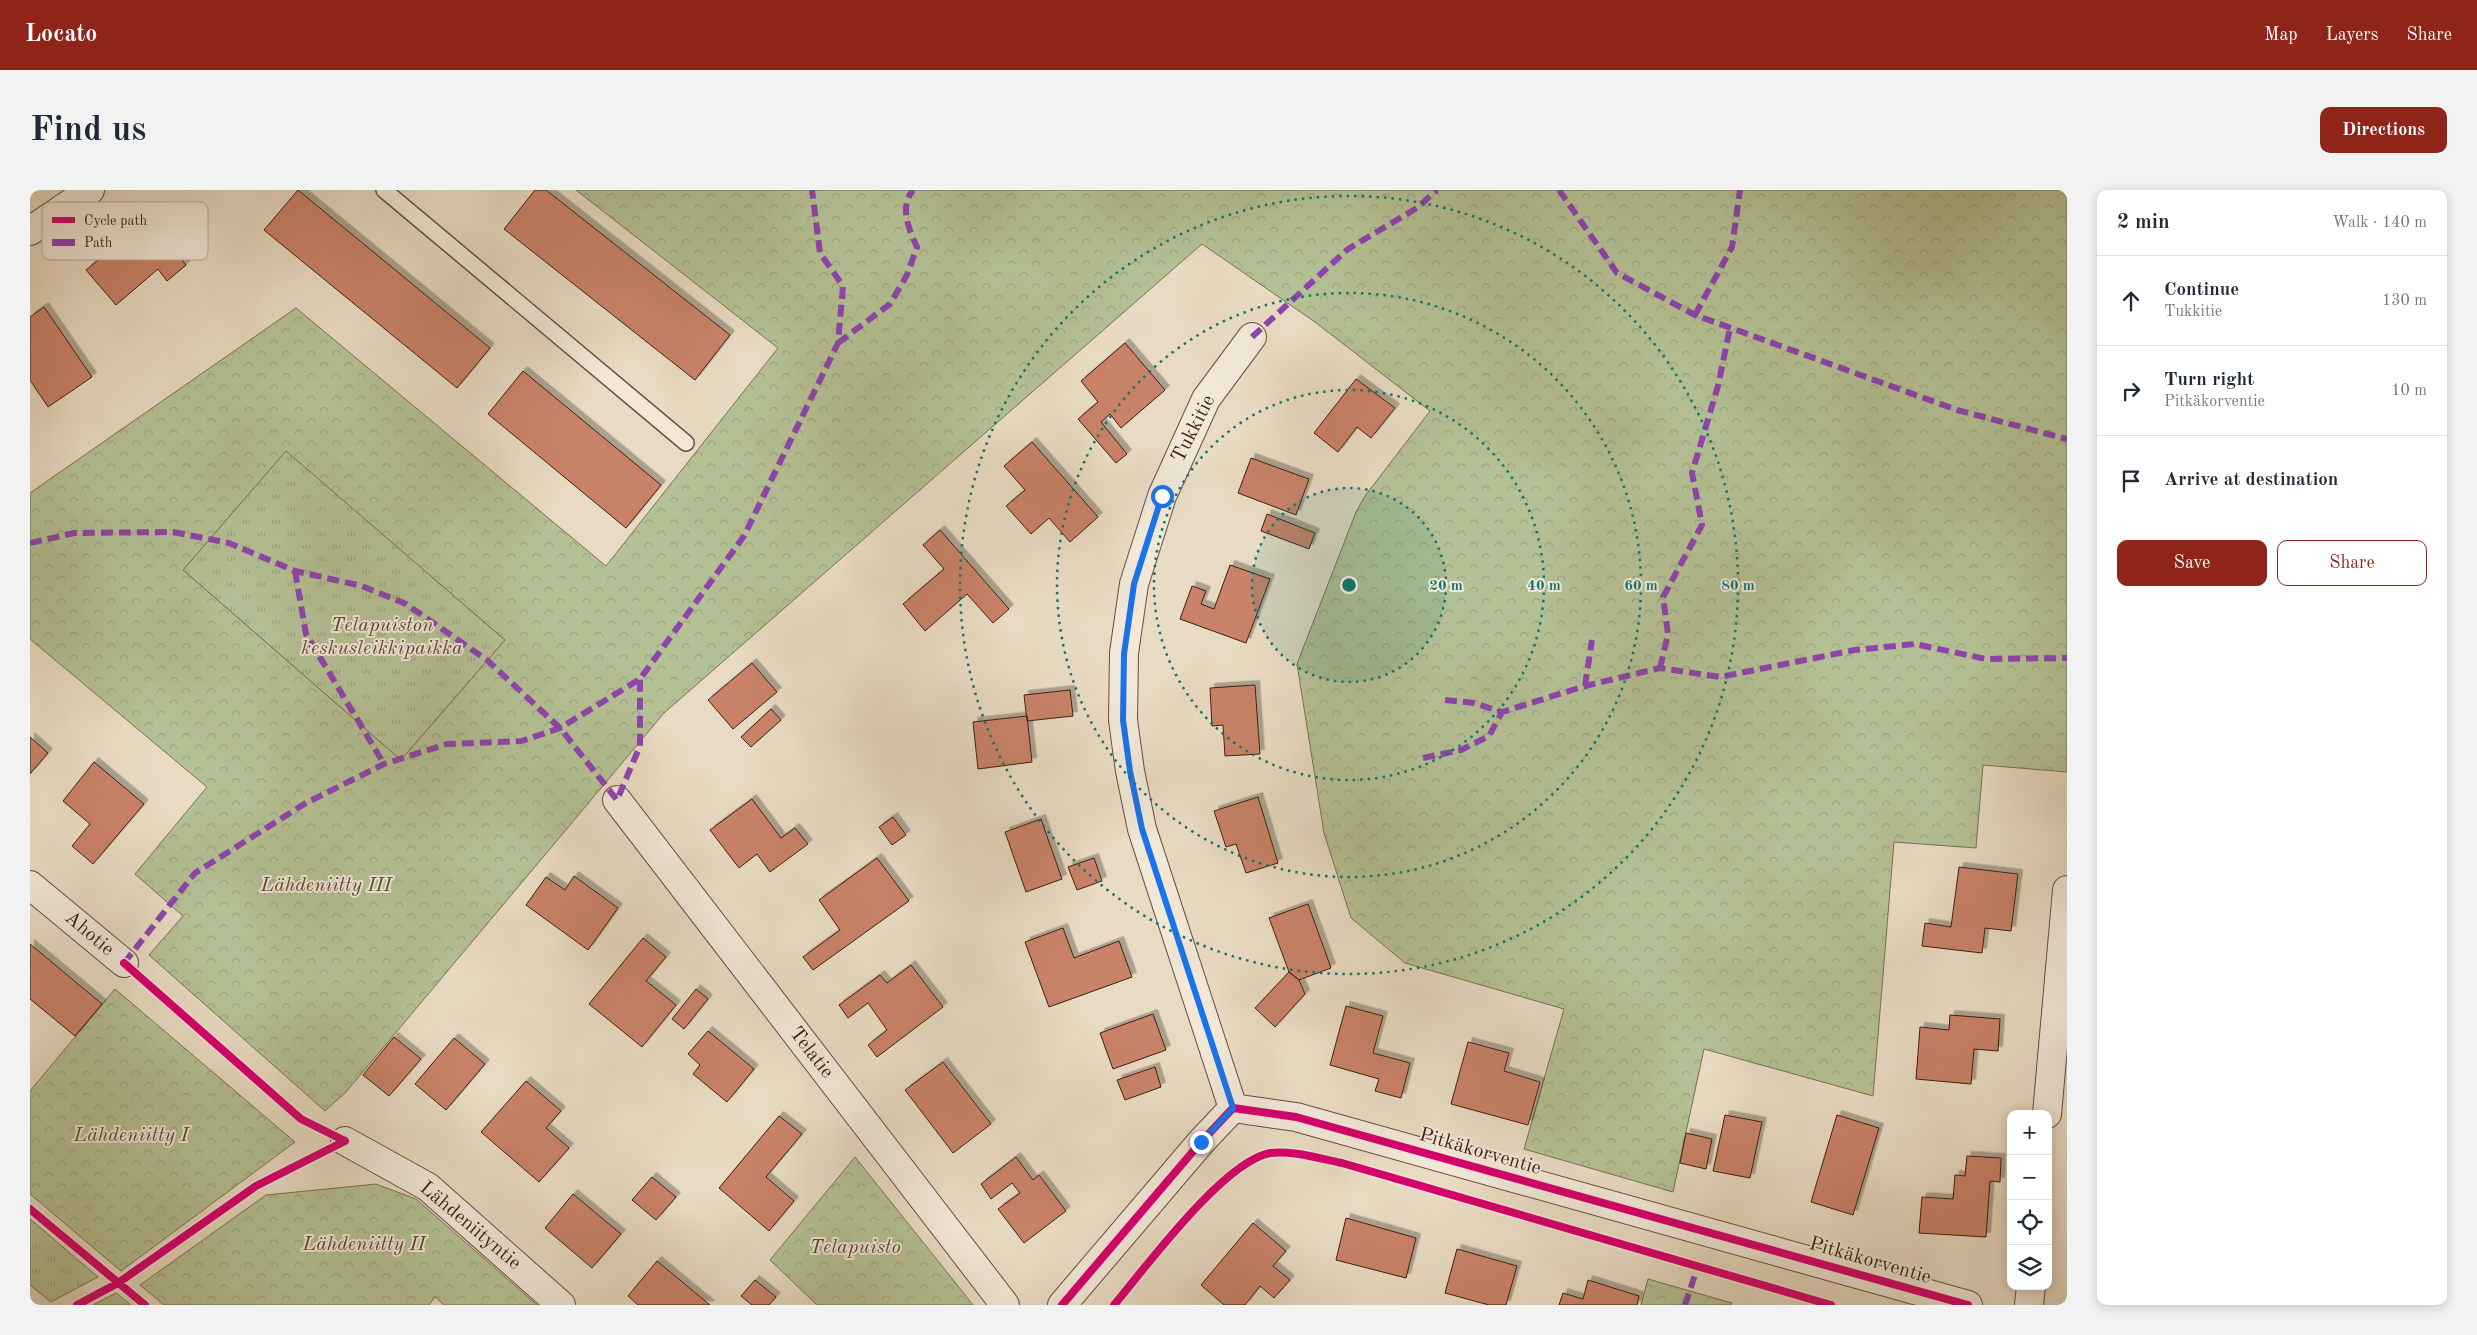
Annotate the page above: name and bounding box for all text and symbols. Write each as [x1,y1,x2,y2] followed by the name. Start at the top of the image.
[25,23,97,47] text: Locato
[2264,26,2298,44] text: Map
[2326,26,2378,44] text: Layers
[2406,26,2452,44] text: Share
[2320,107,2447,153] button: Directions
[30,113,146,148] text: Find us
[42,202,208,260] legend
[2117,212,2170,233] text: 2 min
[84,214,147,228] text: Cycle path
[2332,215,2427,231] text: Walk · 140 m
[84,236,113,250] text: Path
[2164,281,2239,300] text: Continue
[2117,287,2145,315] icon: ahead
[2382,293,2427,309] text: 130 m
[2164,304,2222,320] text: Tukkitie
[2164,371,2254,390] text: Turn right
[2117,377,2145,405] icon: right
[2391,383,2427,399] text: 10 m
[1169,392,1219,466] street label: Tukkitie
[2164,394,2265,410] text: Pitkäkorventie
[2117,467,2145,495] icon: arrive
[2164,471,2338,490] text: Arrive at destination
[1151,485,1174,508] route start
[2117,540,2267,586] button: Save
[2277,540,2427,586] button: Share
[1340,576,1358,594] centre of rings
[1429,579,1463,594] text: 20 m
[1527,579,1561,594] text: 40 m
[1624,579,1658,594] text: 60 m
[1721,579,1755,594] text: 80 m
[301,616,463,659] park label: Telapuiston keskusleikkipaikka
[260,876,393,896] park label: Lähdeniitty III
[60,908,118,960] street label: Ahotie
[785,1024,837,1082] street label: Telatie
[2007,1110,2052,1290] map controls
[2007,1110,2052,1155] button: +
[1417,1125,1543,1179] street label: Pitkäkorventie
[73,1126,190,1146] park label: Lähdeniitty I
[1190,1131,1213,1154] route end
[2007,1155,2052,1200] button: −
[416,1178,524,1274] street label: Lähdeniityntie
[2007,1200,2052,1245] button: locate
[1807,1234,1933,1288] street label: Pitkäkorventie
[302,1235,427,1255] park label: Lähdeniitty II
[809,1238,901,1258] park label: Telapuisto
[2007,1245,2052,1290] button: layers

